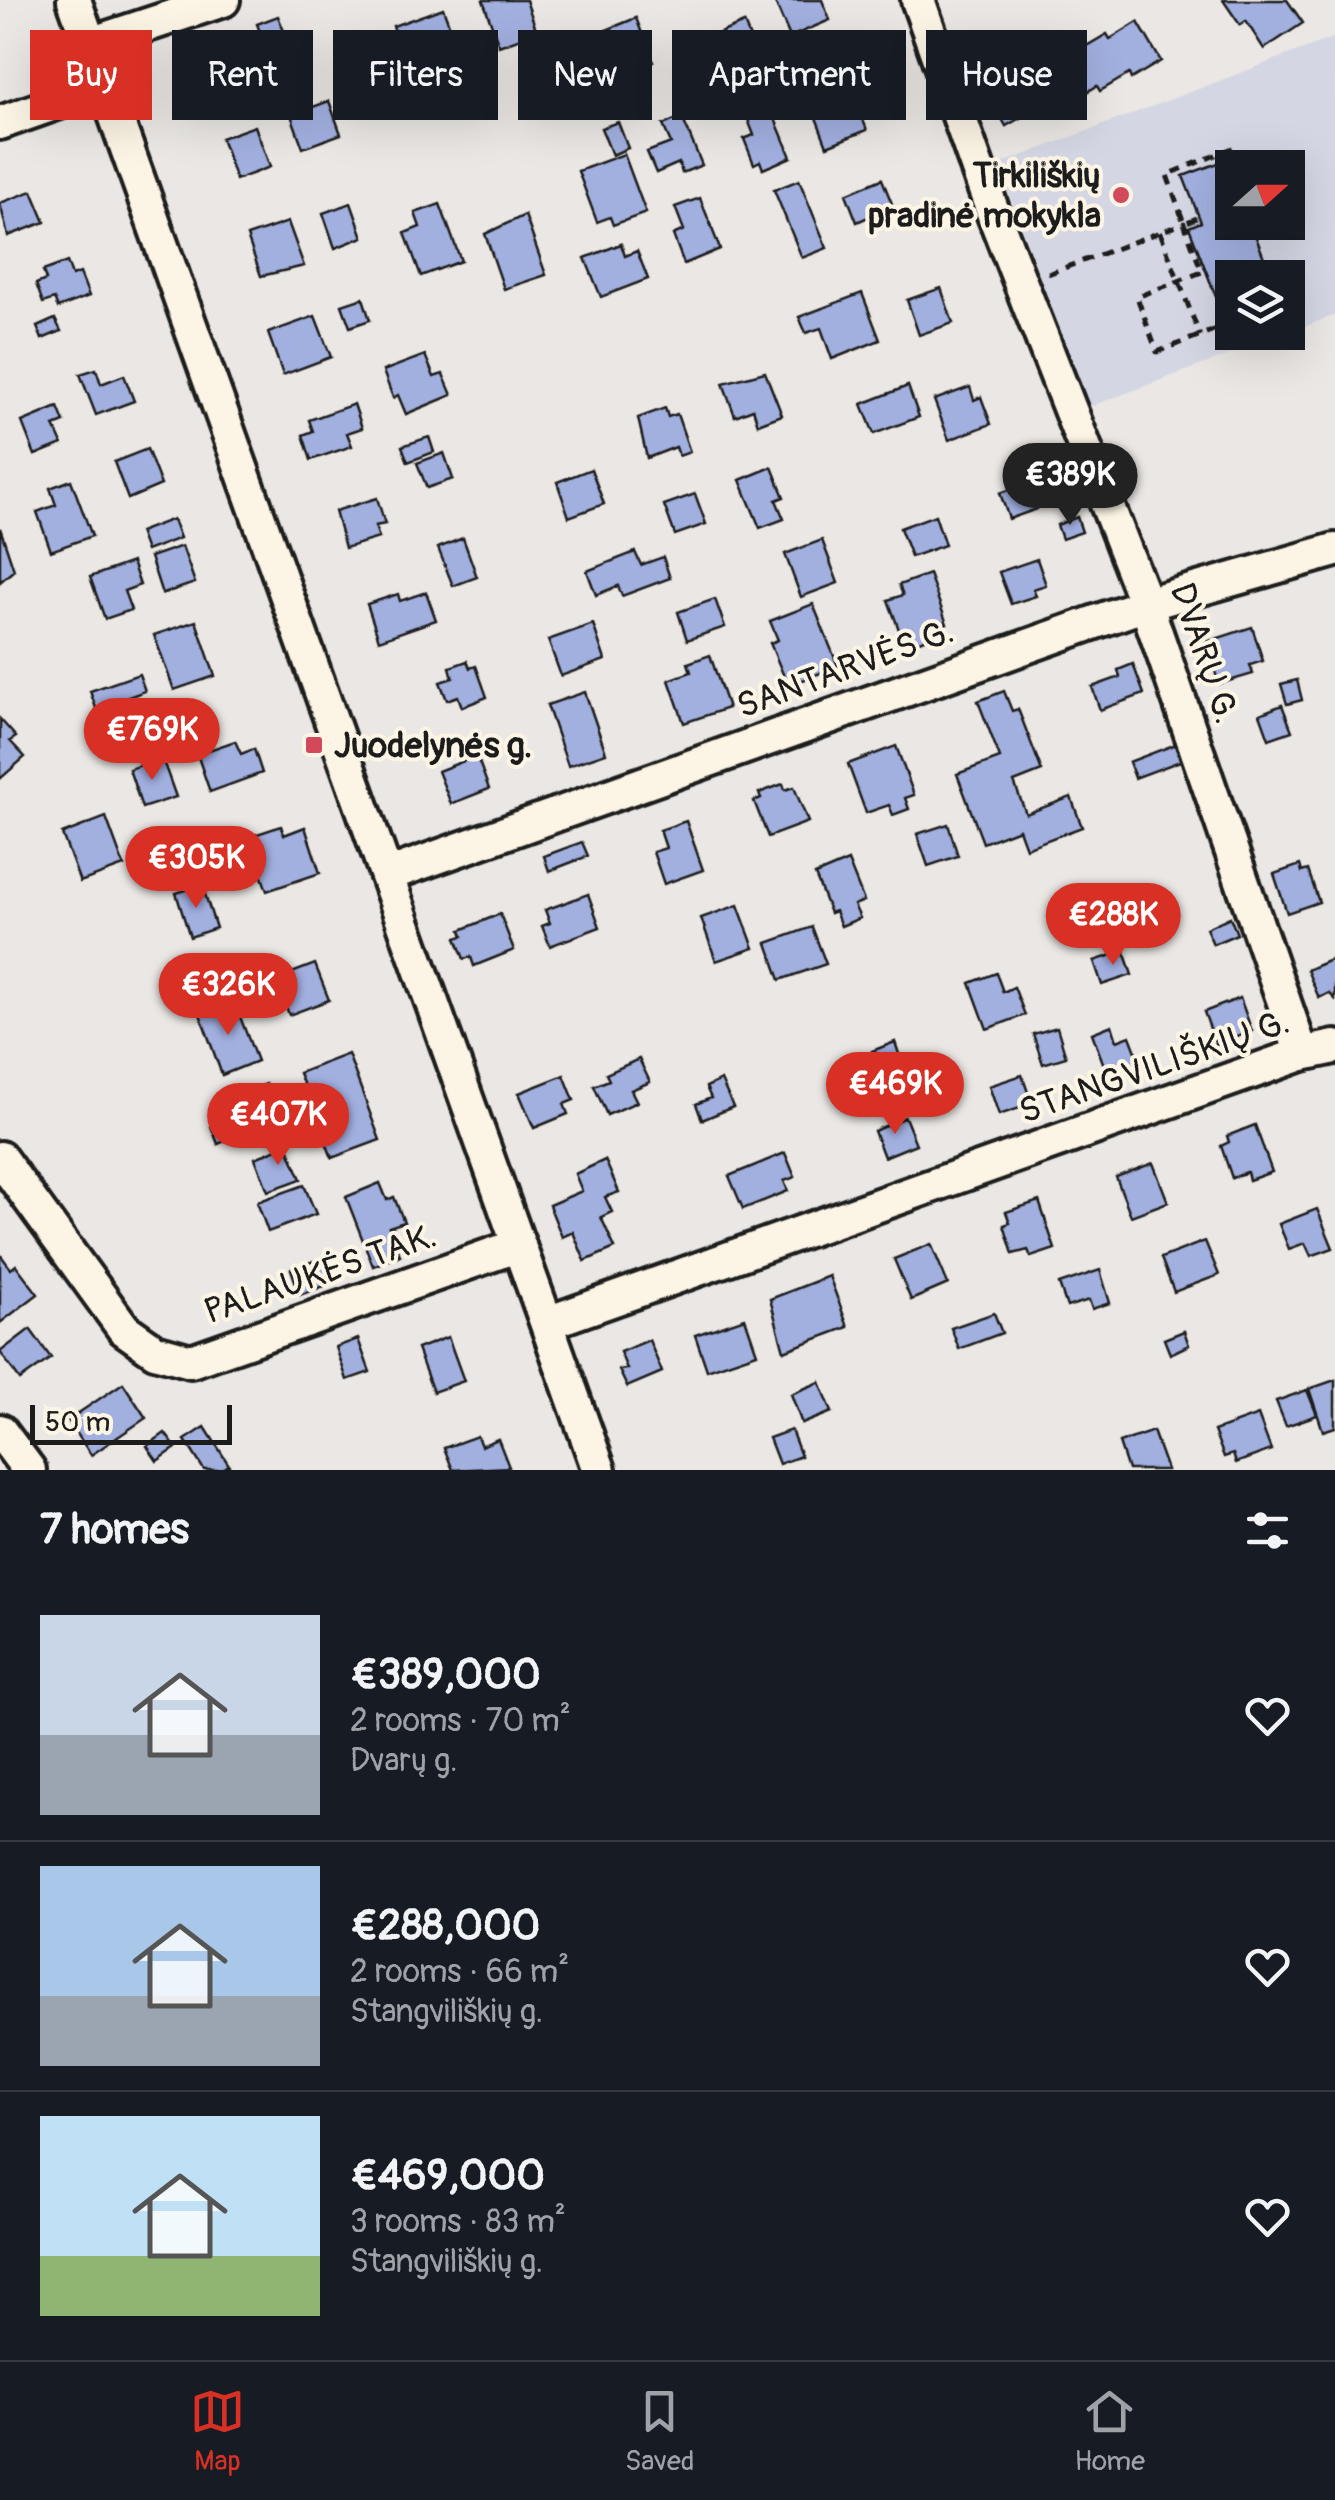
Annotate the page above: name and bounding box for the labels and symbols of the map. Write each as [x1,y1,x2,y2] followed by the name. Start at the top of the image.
[1215,150,1305,240] north arrow
[868,154,1101,238] place label: Tirkiliškių pradinė mokykla
[1110,184,1132,206] marker: Tirkiliškių pradinė mokykla
[1000,443,1140,528] pin: €389K
[1160,577,1249,729] street label: DVARŲ G.
[731,609,960,729] street label: SANTARVĖS G.
[82,698,222,783] pin: €769K
[334,724,532,768] place label: Juodelynės g.
[303,734,325,756] marker: Juodelynės g.
[126,826,266,911] pin: €305K
[1043,883,1183,968] pin: €288K
[158,953,298,1038] pin: €326K
[1013,1000,1295,1134] street label: STANGVILIŠKIŲ G.
[825,1052,965,1137] pin: €469K
[208,1083,348,1168] pin: €407K
[199,1214,442,1334] street label: PALAUKĖS TAK.
[30,1400,232,1444] scale bar

